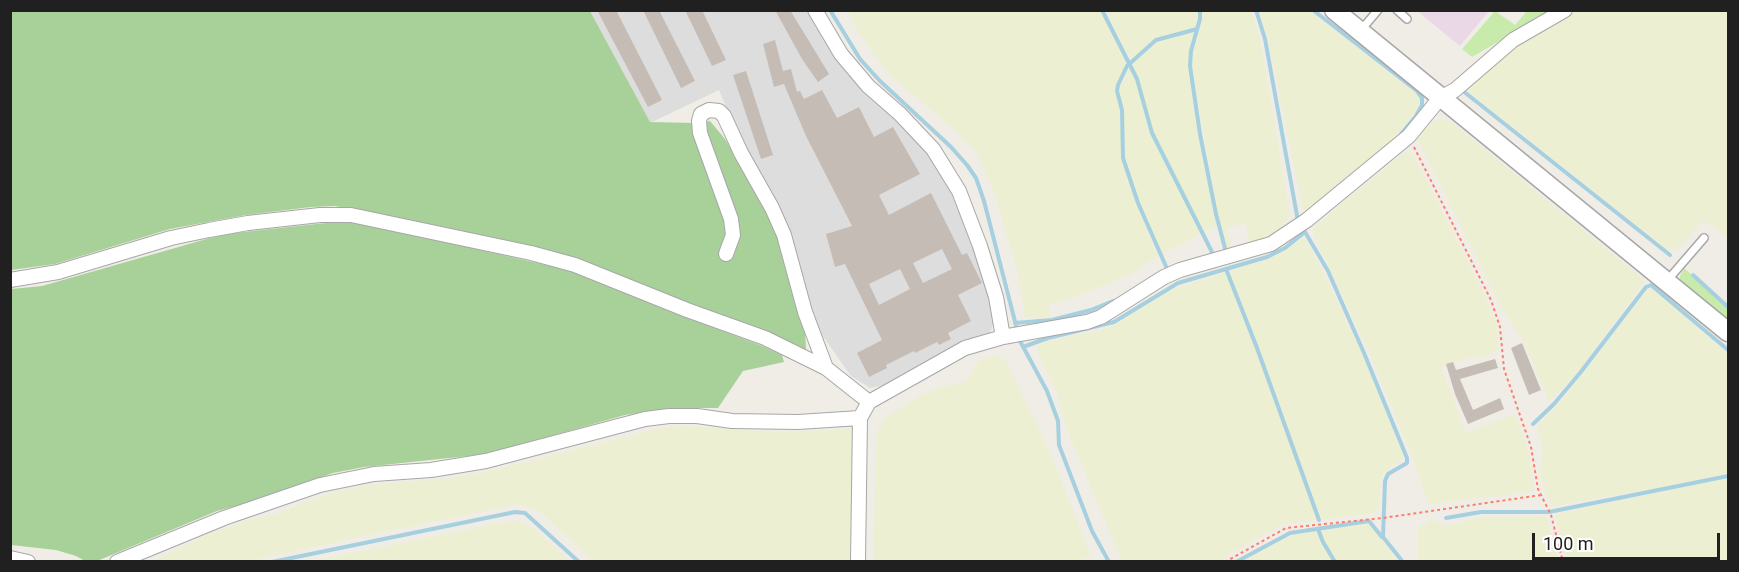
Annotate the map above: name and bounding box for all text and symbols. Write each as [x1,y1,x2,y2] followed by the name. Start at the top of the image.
[1535,521,1722,559] scale bar
[1543,533,1594,554] text: 100 m

